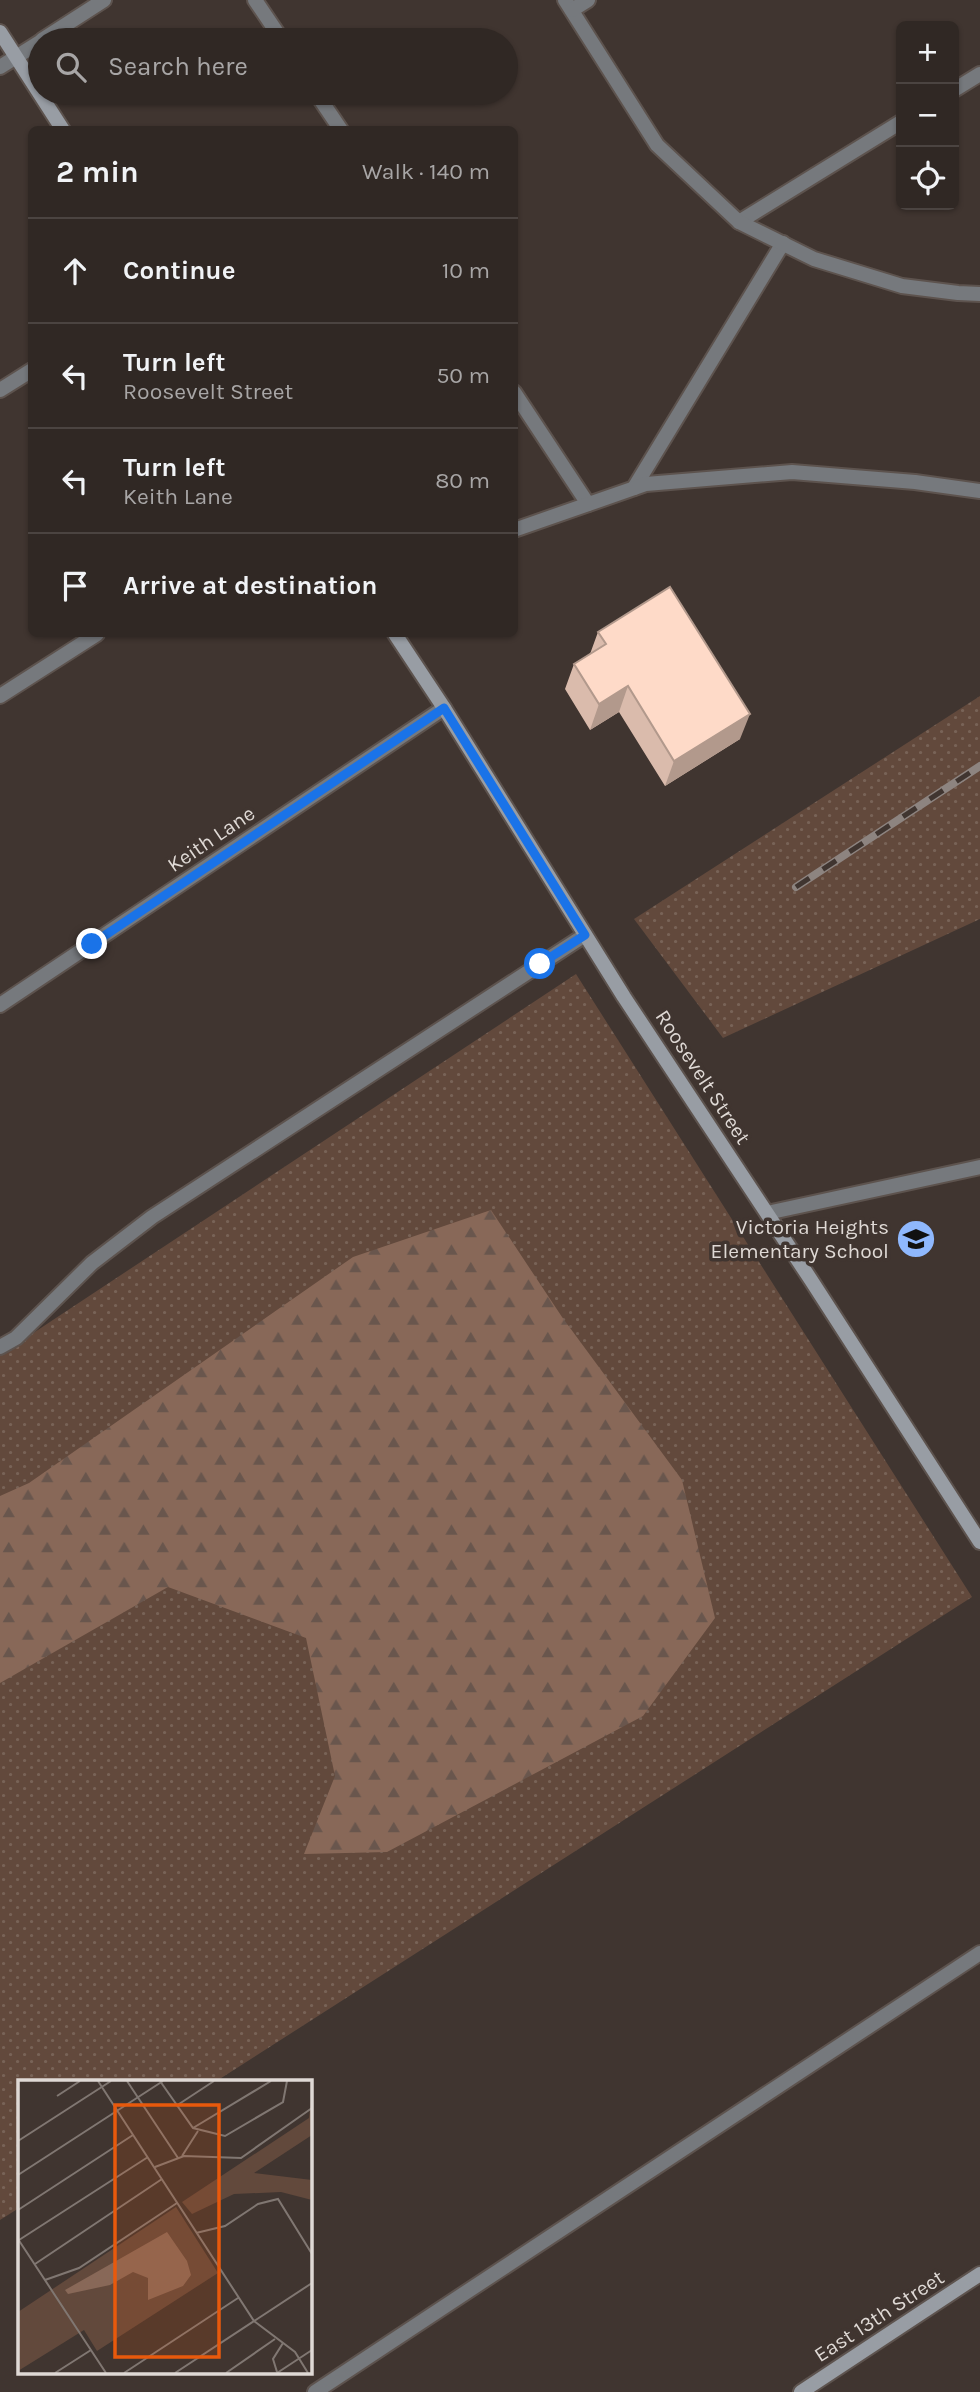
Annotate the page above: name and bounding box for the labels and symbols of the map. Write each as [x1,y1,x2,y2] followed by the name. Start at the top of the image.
[163,801,259,877] street label: Keith Lane
[76,928,107,959] route end
[524,948,555,979] route start
[651,1005,755,1149] street label: Roosevelt Street
[711,1215,889,1263] place label: Victoria Heights Elementary School
[895,1218,937,1260] school or university icon: Victoria Heights Elementary School
[18,2080,312,2374] inset map
[810,2265,948,2367] street label: East 13th Street

